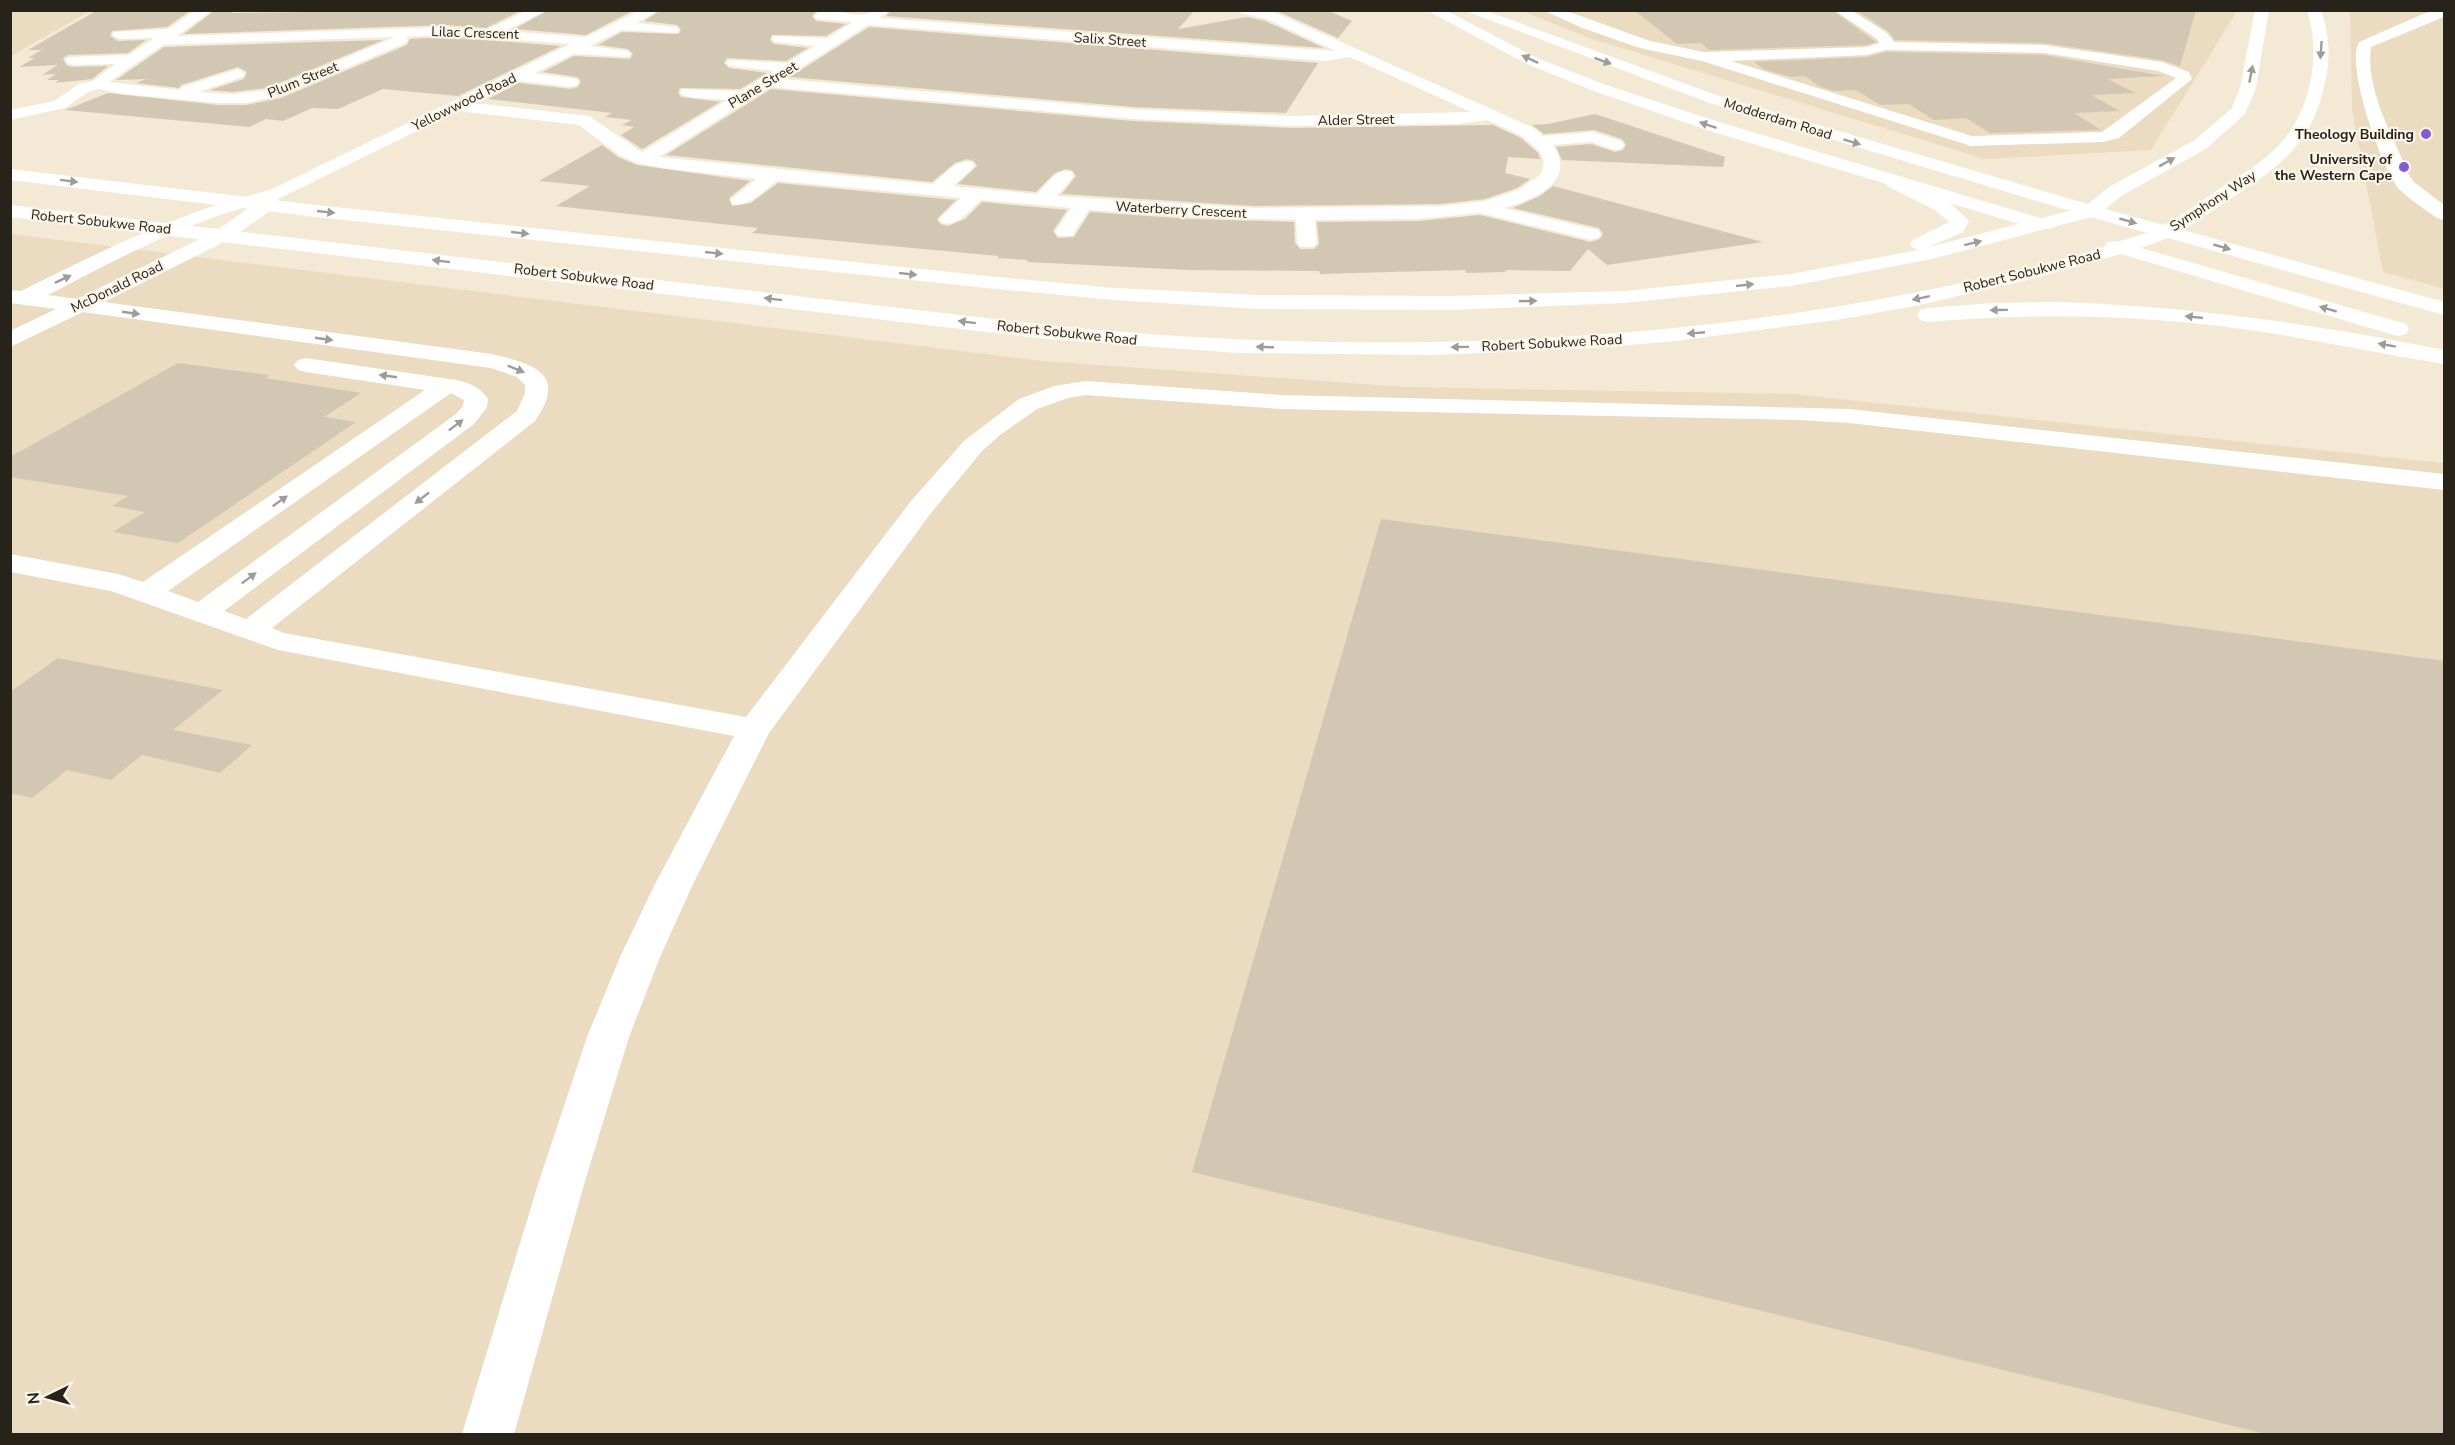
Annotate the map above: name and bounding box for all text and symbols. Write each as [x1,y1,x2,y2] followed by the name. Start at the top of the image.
[431,22,519,44] street label: Lilac Crescent
[1073,28,1147,52] street label: Salix Street
[2316,41,2326,60] one-way arrow
[1521,55,1538,64] one-way arrow
[1595,56,1613,66] one-way arrow
[265,57,341,103] street label: Plum Street
[725,57,801,113] street label: Plane Street
[2247,64,2256,83] one-way arrow
[408,68,519,136] street label: Yellowwood Road
[1722,94,1834,144] street label: Modderdam Road
[1317,110,1395,130] street label: Alder Street
[1699,119,1717,129] one-way arrow
[2295,125,2414,144] place label: Theology Building
[2419,127,2433,141] marker: Theology Building
[1843,138,1861,147] one-way arrow
[2275,150,2393,185] place label: University of the Western Cape
[2159,157,2176,167] one-way arrow
[2397,160,2411,174] marker: University of the Western Cape
[2166,166,2261,236] street label: Symphony Way
[59,176,78,186] one-way arrow
[1115,197,1247,223] street label: Waterberry Crescent
[30,205,172,239] street label: Robert Sobukwe Road
[316,207,335,217] one-way arrow
[2119,217,2137,226] one-way arrow
[510,228,529,238] one-way arrow
[1964,238,1982,248] one-way arrow
[2213,243,2231,252] one-way arrow
[1961,245,2103,297] street label: Robert Sobukwe Road
[704,248,723,258] one-way arrow
[68,256,166,318] street label: McDonald Road
[431,256,450,266] one-way arrow
[513,259,655,295] street label: Robert Sobukwe Road
[898,269,917,279] one-way arrow
[55,274,72,283] one-way arrow
[1736,280,1755,290] one-way arrow
[1912,294,1930,304] one-way arrow
[763,295,782,304] one-way arrow
[1519,296,1538,306] one-way arrow
[2319,303,2337,313] one-way arrow
[1990,305,2009,315] one-way arrow
[121,308,140,317] one-way arrow
[2185,313,2204,322] one-way arrow
[996,316,1138,350] street label: Robert Sobukwe Road
[957,317,976,327] one-way arrow
[1687,328,1706,338] one-way arrow
[1481,330,1623,356] street label: Robert Sobukwe Road
[315,334,334,343] one-way arrow
[2377,341,2396,350] one-way arrow
[1255,343,1274,352] one-way arrow
[1450,343,1469,352] one-way arrow
[508,364,526,374] one-way arrow
[379,372,398,381] one-way arrow
[448,419,464,431] one-way arrow
[414,492,429,504] one-way arrow
[271,495,287,507] one-way arrow
[242,573,257,585] one-way arrow
[18,1367,78,1427] north arrow
[23,1391,46,1405] text: N

